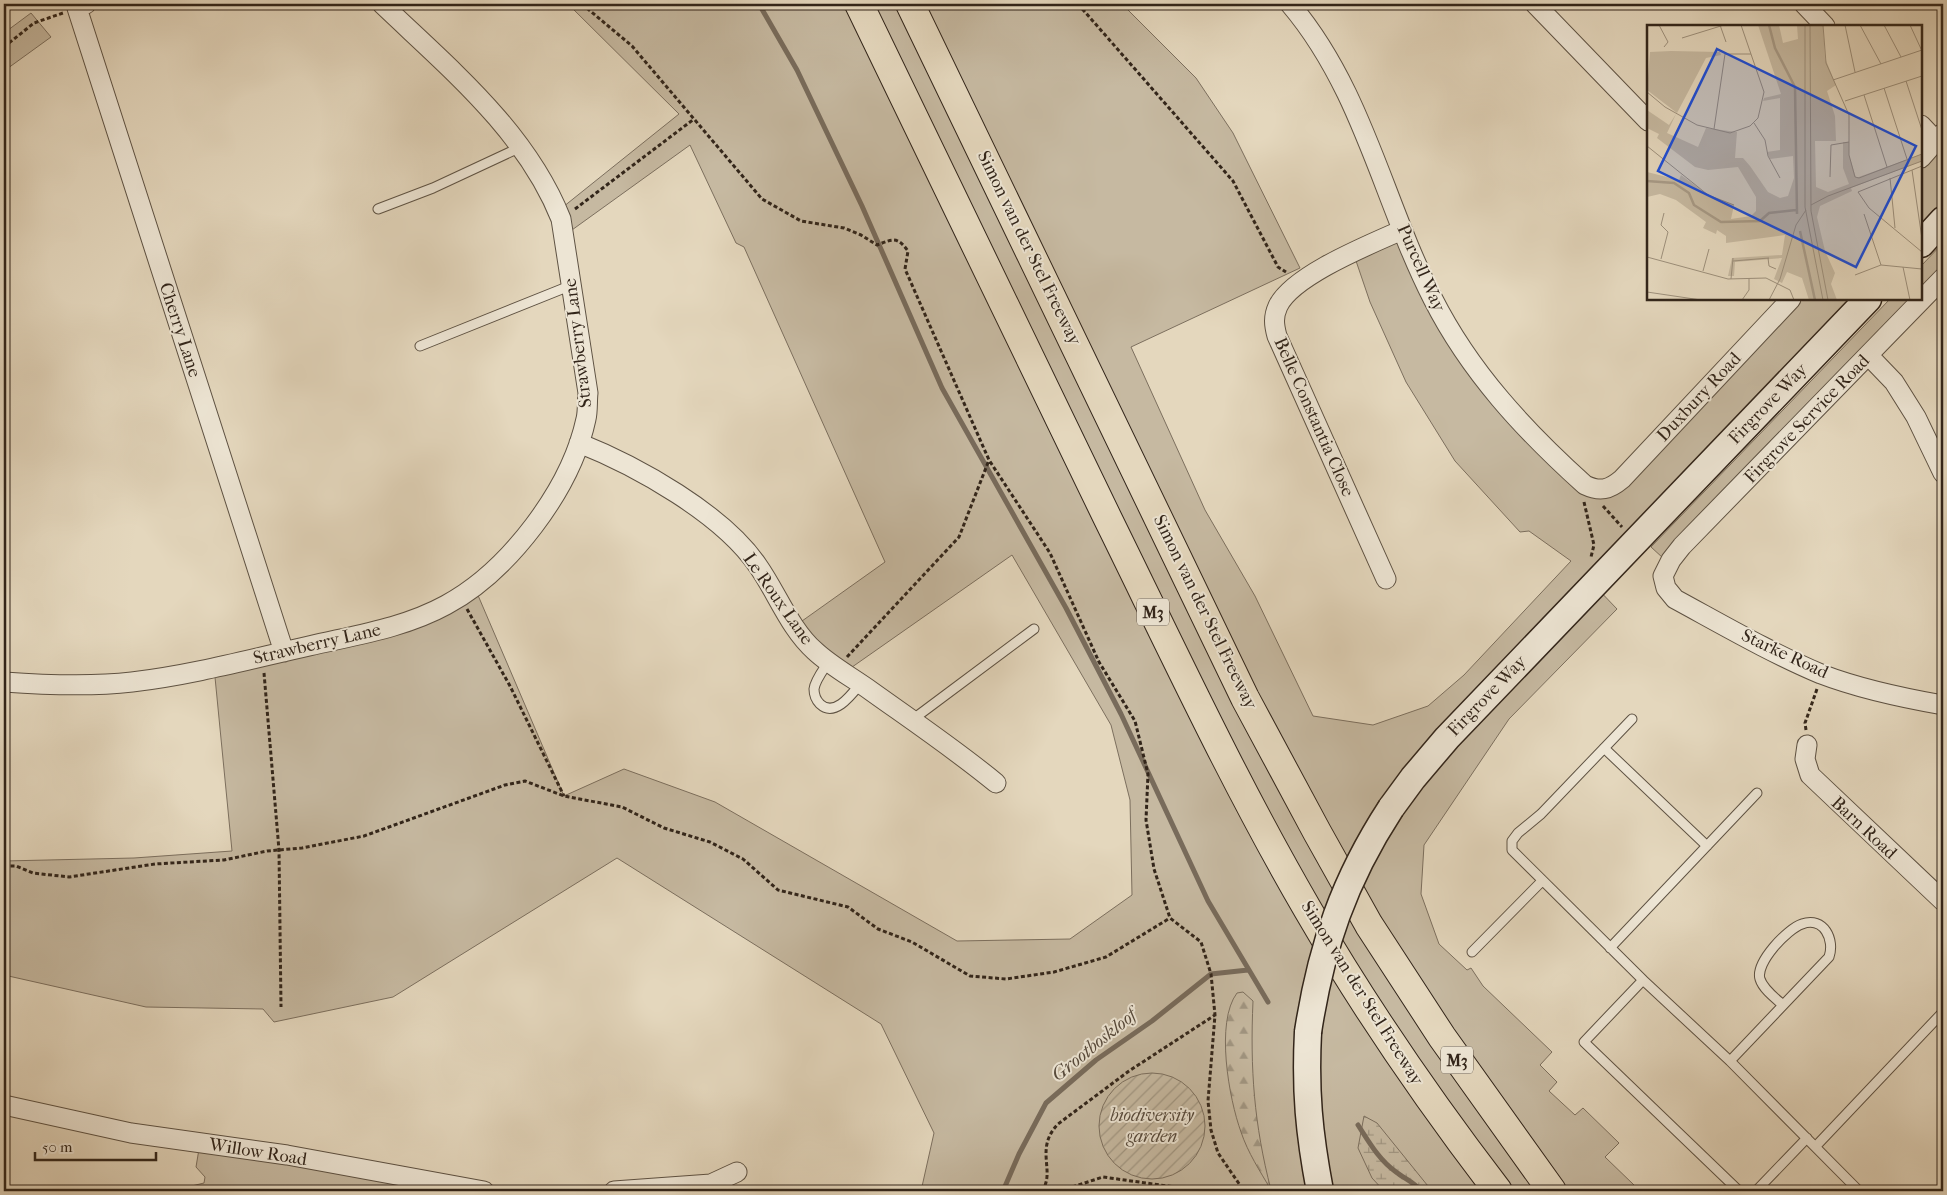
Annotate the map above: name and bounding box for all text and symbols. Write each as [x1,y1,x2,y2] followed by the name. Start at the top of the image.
[1647,25,1922,300] inset map
[973,147,1086,350] street label: Simon van der Stel Freeway
[1392,221,1450,316] street label: Purcell Way
[560,277,596,409] street label: Strawberry Lane
[155,280,205,380] street label: Cherry Lane
[1269,334,1359,500] street label: Belle Constantia Close
[1652,348,1746,446] street label: Duxbury Road
[1740,350,1874,488] street label: Firgrove Service Road
[1724,358,1813,449] street label: Firgrove Way
[1149,511,1262,714] street label: Simon van der Stel Freeway
[739,549,817,649] street label: Le Roux Lane
[1137,598,1169,626] road number: M3
[251,619,383,669] street label: Strawberry Lane
[1738,625,1832,683] street label: Starke Road
[1443,650,1532,741] street label: Firgrove Way
[1827,792,1901,864] street label: Barn Road
[1297,897,1428,1090] street label: Simon van der Stel Freeway
[1047,1001,1144,1086] water label: Grootboskloof
[1441,1046,1473,1074] road number: M3
[1110,1105,1194,1147] park label: biodiversity garden
[35,1130,156,1162] scale bar
[207,1134,309,1170] street label: Willow Road
[42,1138,73,1156] text: 50 m

